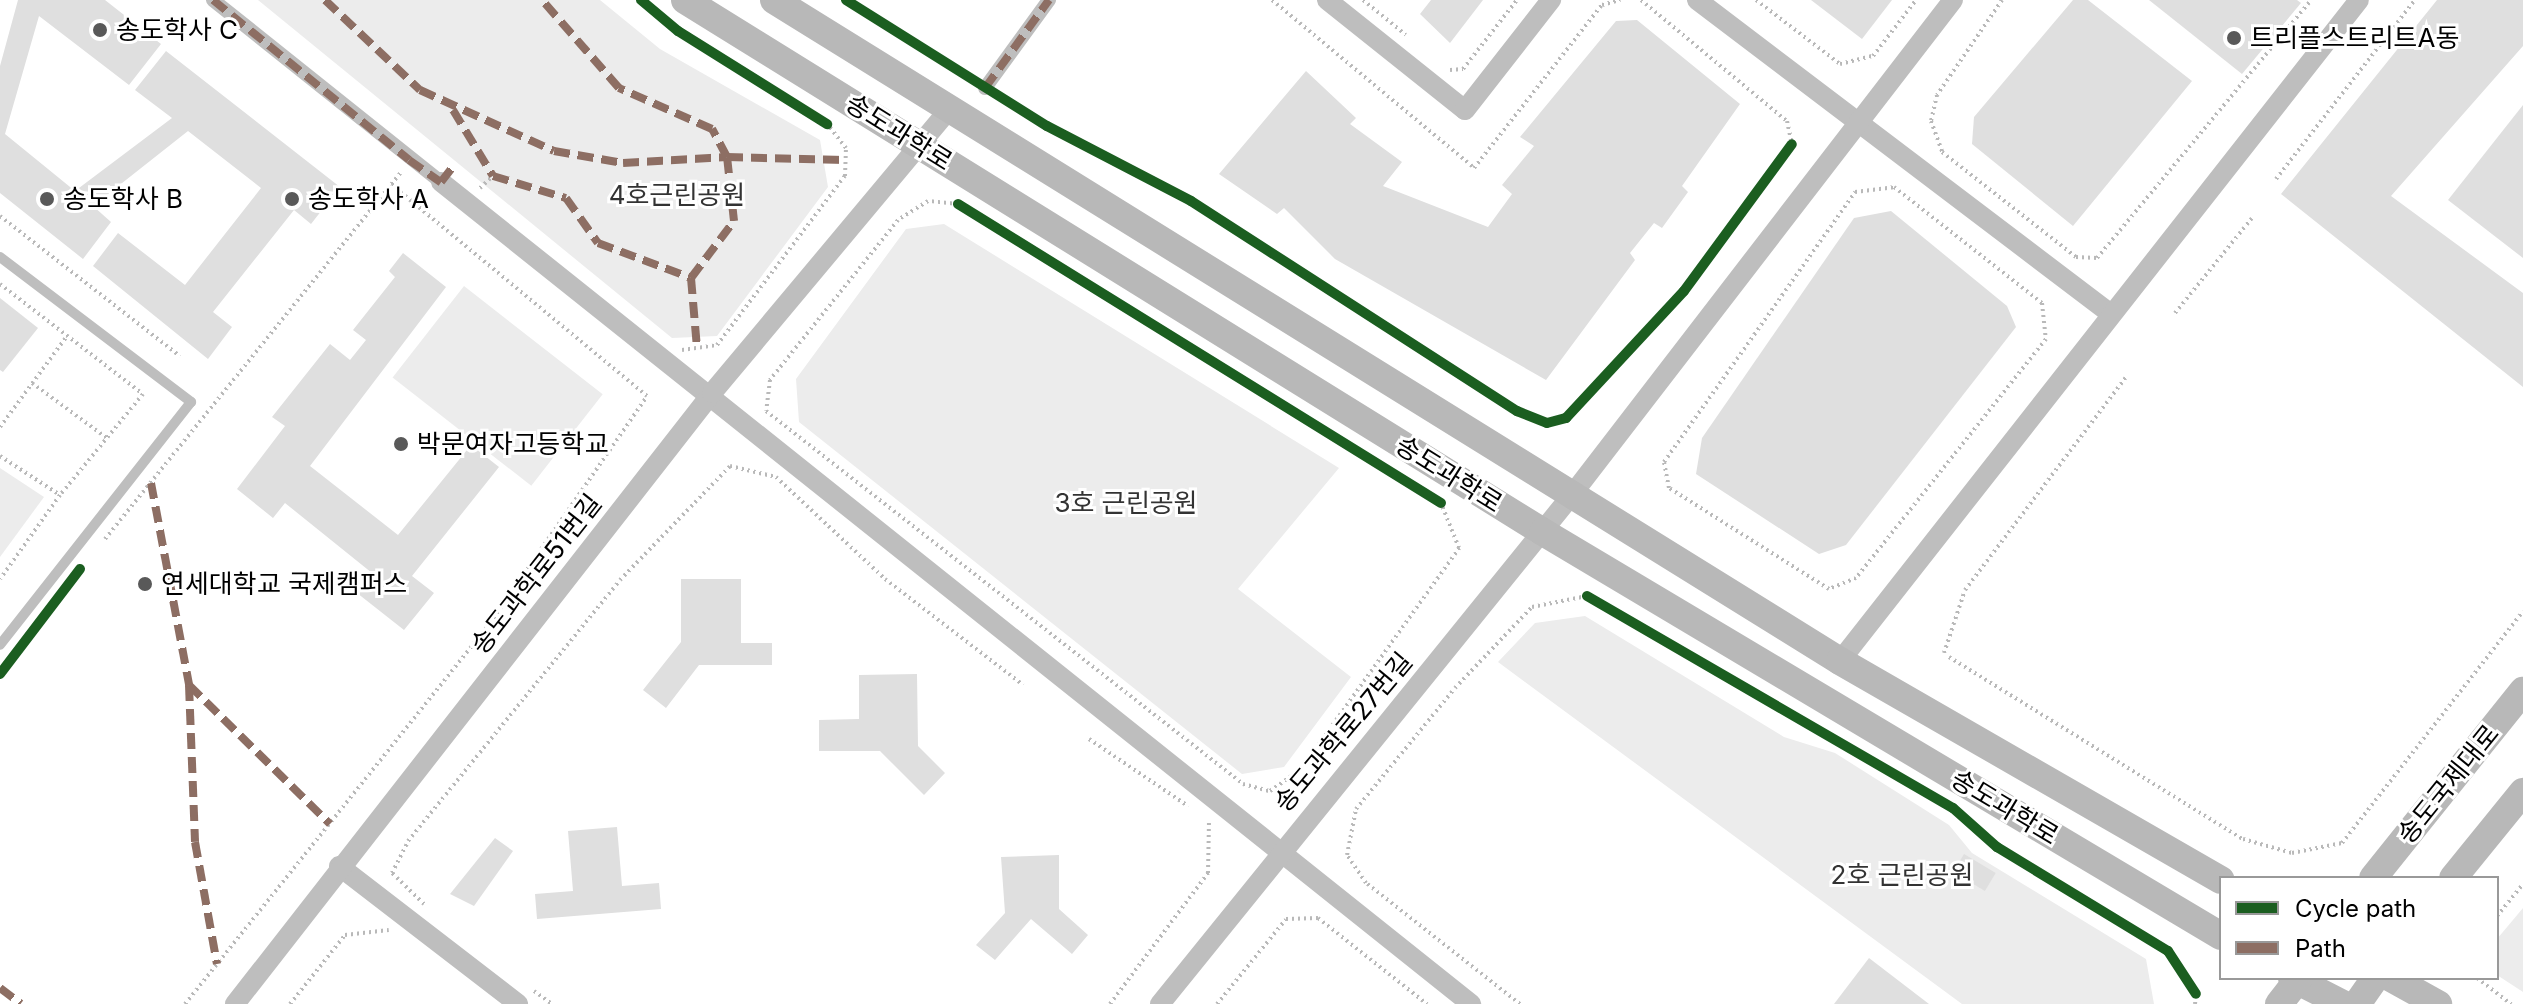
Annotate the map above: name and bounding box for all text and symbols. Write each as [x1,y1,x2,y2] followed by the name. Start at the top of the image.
[116,14,238,46] place label: 송도학사 C
[91,21,109,39] marker: 송도학사 C
[2250,22,2459,54] place label: 트리플스트리트A동
[2225,29,2243,47] marker: 트리플스트리트A동
[840,87,958,177] street label: 송도과학로
[609,179,745,211] park label: 4호근린공원
[63,183,183,215] place label: 송도학사 B
[308,183,429,215] place label: 송도학사 A
[38,190,56,208] marker: 송도학사 B
[283,190,301,208] marker: 송도학사 A
[417,428,608,460] place label: 박문여자고등학교
[1390,429,1508,519] street label: 송도과학로
[392,435,410,453] marker: 박문여자고등학교
[1055,487,1197,519] park label: 3호 근린공원
[464,488,608,660] street label: 송도과학로51번길
[161,568,408,600] place label: 연세대학교 국제캠퍼스
[136,575,154,593] marker: 연세대학교 국제캠퍼스
[1267,646,1419,818] street label: 송도과학로27번길
[2391,718,2505,850] street label: 송도국제대로
[1946,763,2064,851] street label: 송도과학로
[1831,859,1973,891] park label: 2호 근린공원
[2219,876,2499,980] legend
[2295,894,2416,923] text: Cycle path
[2295,934,2346,963] text: Path

